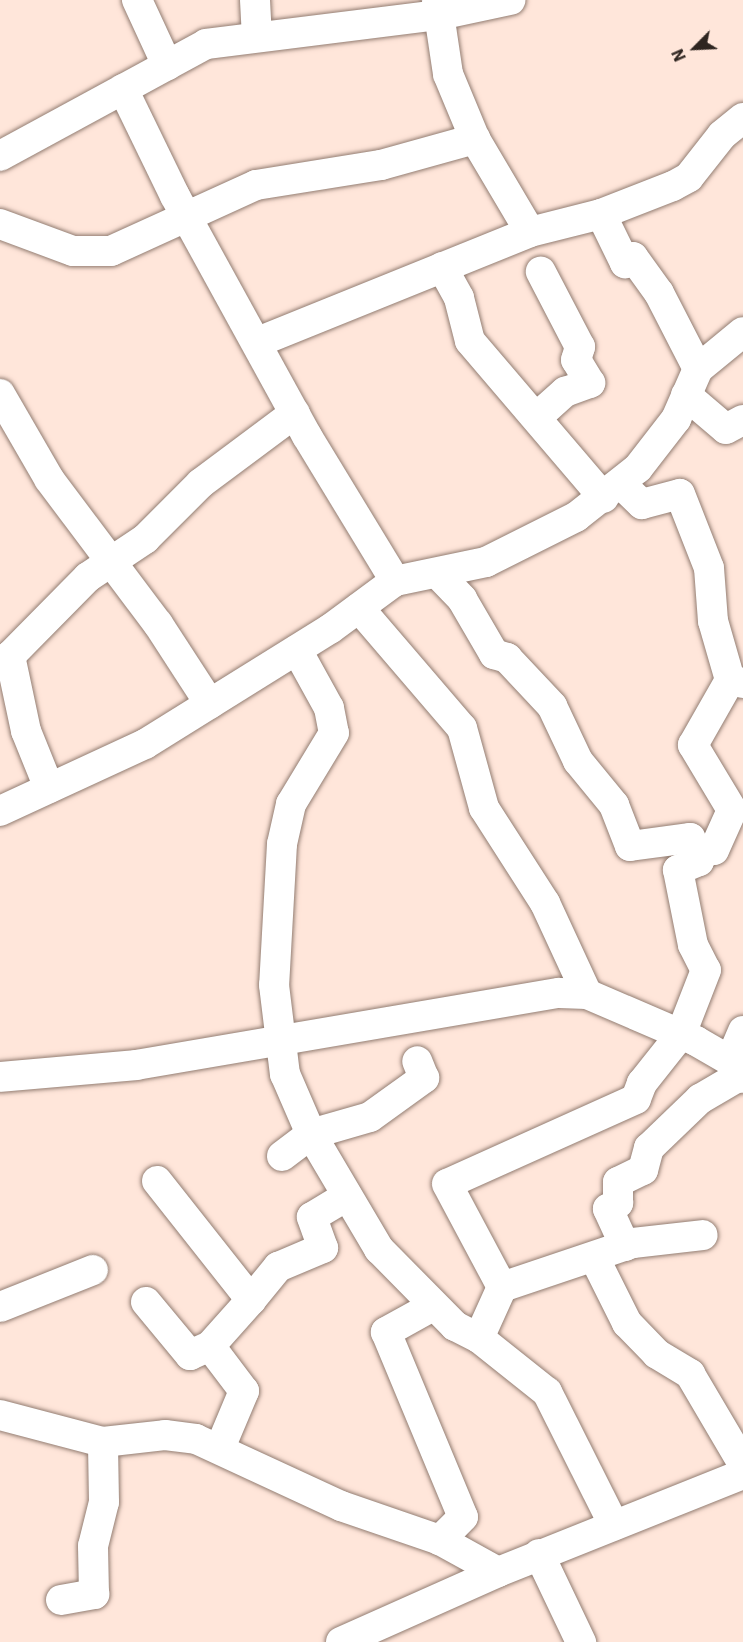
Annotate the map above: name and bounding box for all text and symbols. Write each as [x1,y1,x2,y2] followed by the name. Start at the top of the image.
[665,18,725,78] north arrow
[667,46,690,65] text: N

